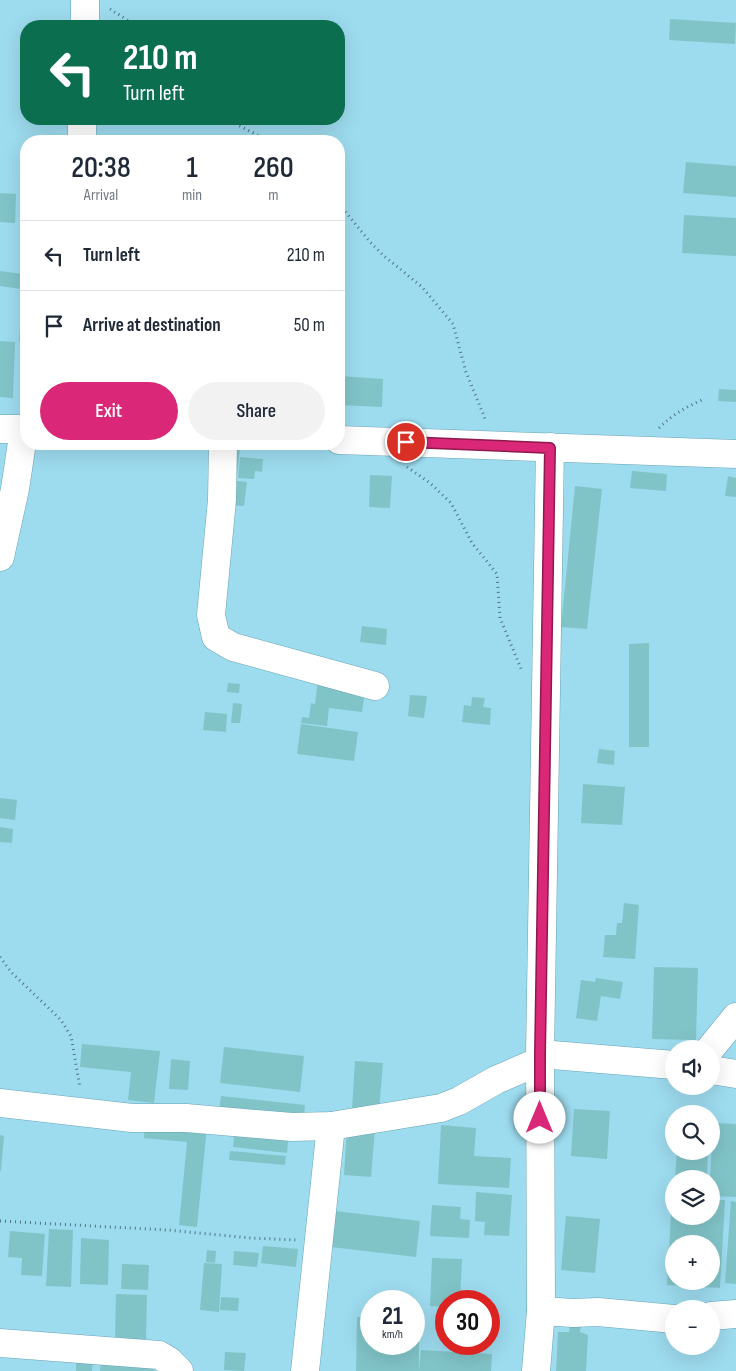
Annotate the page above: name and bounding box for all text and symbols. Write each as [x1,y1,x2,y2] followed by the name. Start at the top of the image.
[123,37,197,80] text: 210 m
[40,40,105,105] icon: left
[123,80,185,107] text: Turn left
[71,150,131,186] text: 20:38
[186,150,198,186] text: 1
[253,150,294,186] text: 260
[84,186,118,205] text: Arrival
[182,186,202,205] text: min
[268,186,279,205] text: m
[40,242,68,270] icon: left
[83,244,140,267] text: Turn left
[287,244,325,267] text: 210 m
[40,312,68,340] icon: arrive
[83,314,221,337] text: Arrive at destination
[294,314,325,337] text: 50 m
[40,382,178,440] button: Exit
[188,382,325,440] button: Share
[385,421,427,463] pin
[392,428,420,456] icon: arrive
[665,1040,720,1355] map controls
[665,1040,720,1095] button: sound
[513,1091,565,1143] position arrow
[665,1105,720,1160] button: search
[665,1170,720,1225] button: layers
[665,1235,720,1290] button: +
[435,1290,500,1355] speed limit sign: 30
[665,1300,720,1355] button: −
[382,1301,403,1332] text: 21
[382,1327,403,1342] text: km/h

